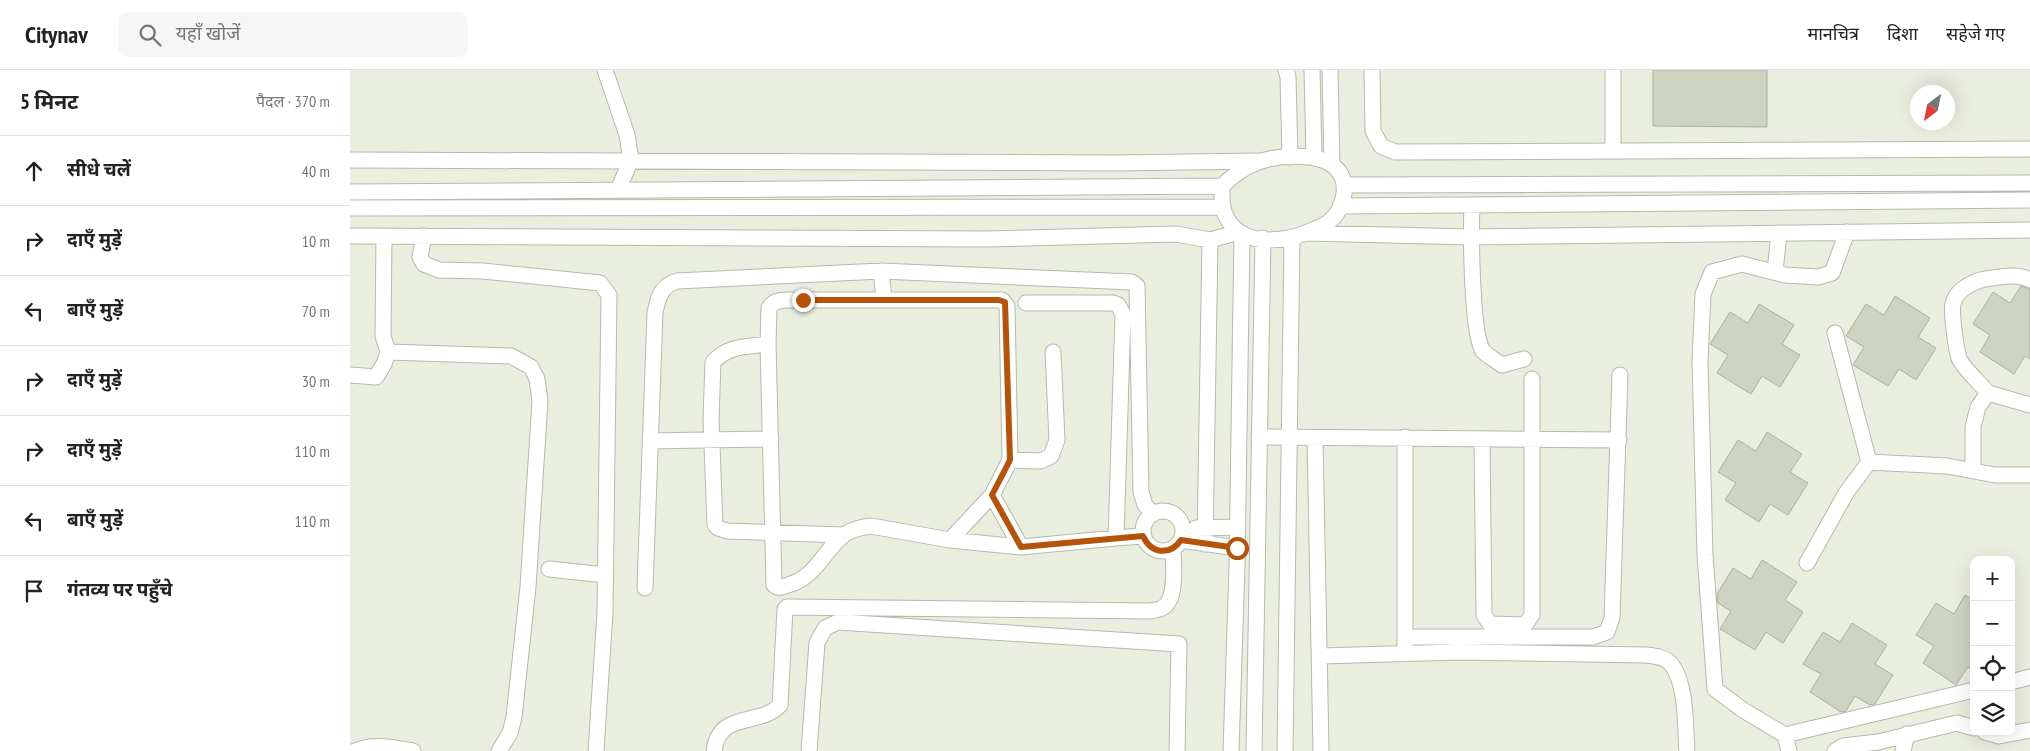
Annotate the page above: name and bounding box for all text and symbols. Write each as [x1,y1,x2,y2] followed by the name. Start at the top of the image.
[118,12,468,57] search box
[25,19,88,50] text: Citynav
[136,21,164,49] icon: search
[176,21,240,45] text: यहाँ खोजें
[1807,22,1859,45] text: मानचित्र
[1887,22,1918,45] text: दिशा
[1946,22,2005,45] text: सहेजे गए
[1910,85,1955,130] north arrow
[20,88,78,115] text: 5 मिनट
[256,91,330,111] text: पैदल · 370 m
[20,157,48,185] icon: ahead
[67,157,131,181] text: सीधे चलें
[302,161,330,181] text: 40 m
[20,227,48,255] icon: right
[67,227,122,251] text: दाएँ मुड़ें
[302,231,330,251] text: 10 m
[792,289,815,312] route end
[20,297,48,325] icon: left
[67,297,123,321] text: बाएँ मुड़ें
[302,301,330,321] text: 70 m
[20,367,48,395] icon: right
[67,367,122,391] text: दाएँ मुड़ें
[302,371,330,391] text: 30 m
[20,437,48,465] icon: right
[67,437,122,461] text: दाएँ मुड़ें
[295,441,330,461] text: 110 m
[20,507,48,535] icon: left
[67,507,123,531] text: बाएँ मुड़ें
[295,511,330,531] text: 110 m
[1226,537,1249,560] route start
[1970,556,2015,736] map controls
[1970,556,2015,601] button: +
[20,577,48,605] icon: arrive
[67,577,172,601] text: गंतव्य पर पहुँचे
[1970,601,2015,646] button: −
[1970,646,2015,691] button: locate
[1970,691,2015,736] button: layers

